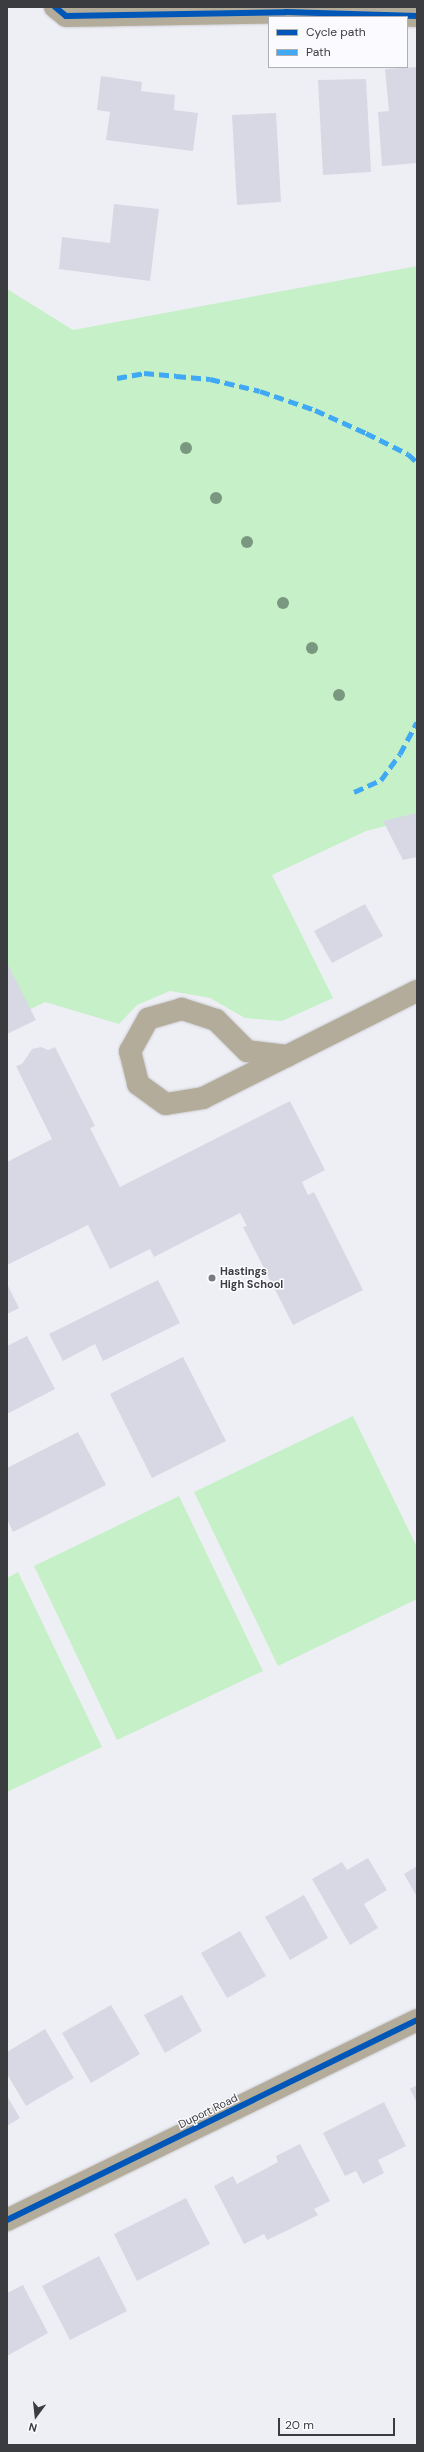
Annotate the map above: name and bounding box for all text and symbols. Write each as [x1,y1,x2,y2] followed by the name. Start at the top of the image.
[268,16,408,68] legend
[306,24,366,40] text: Cycle path
[306,44,331,60] text: Path
[220,1265,283,1291] place label: Hastings High School
[207,1273,217,1283] marker: Hastings High School
[176,2091,240,2131] street label: Duport Road
[16,2396,56,2436] north arrow
[280,2410,397,2436] scale bar
[285,2417,314,2433] text: 20 m
[27,2420,39,2435] text: N

